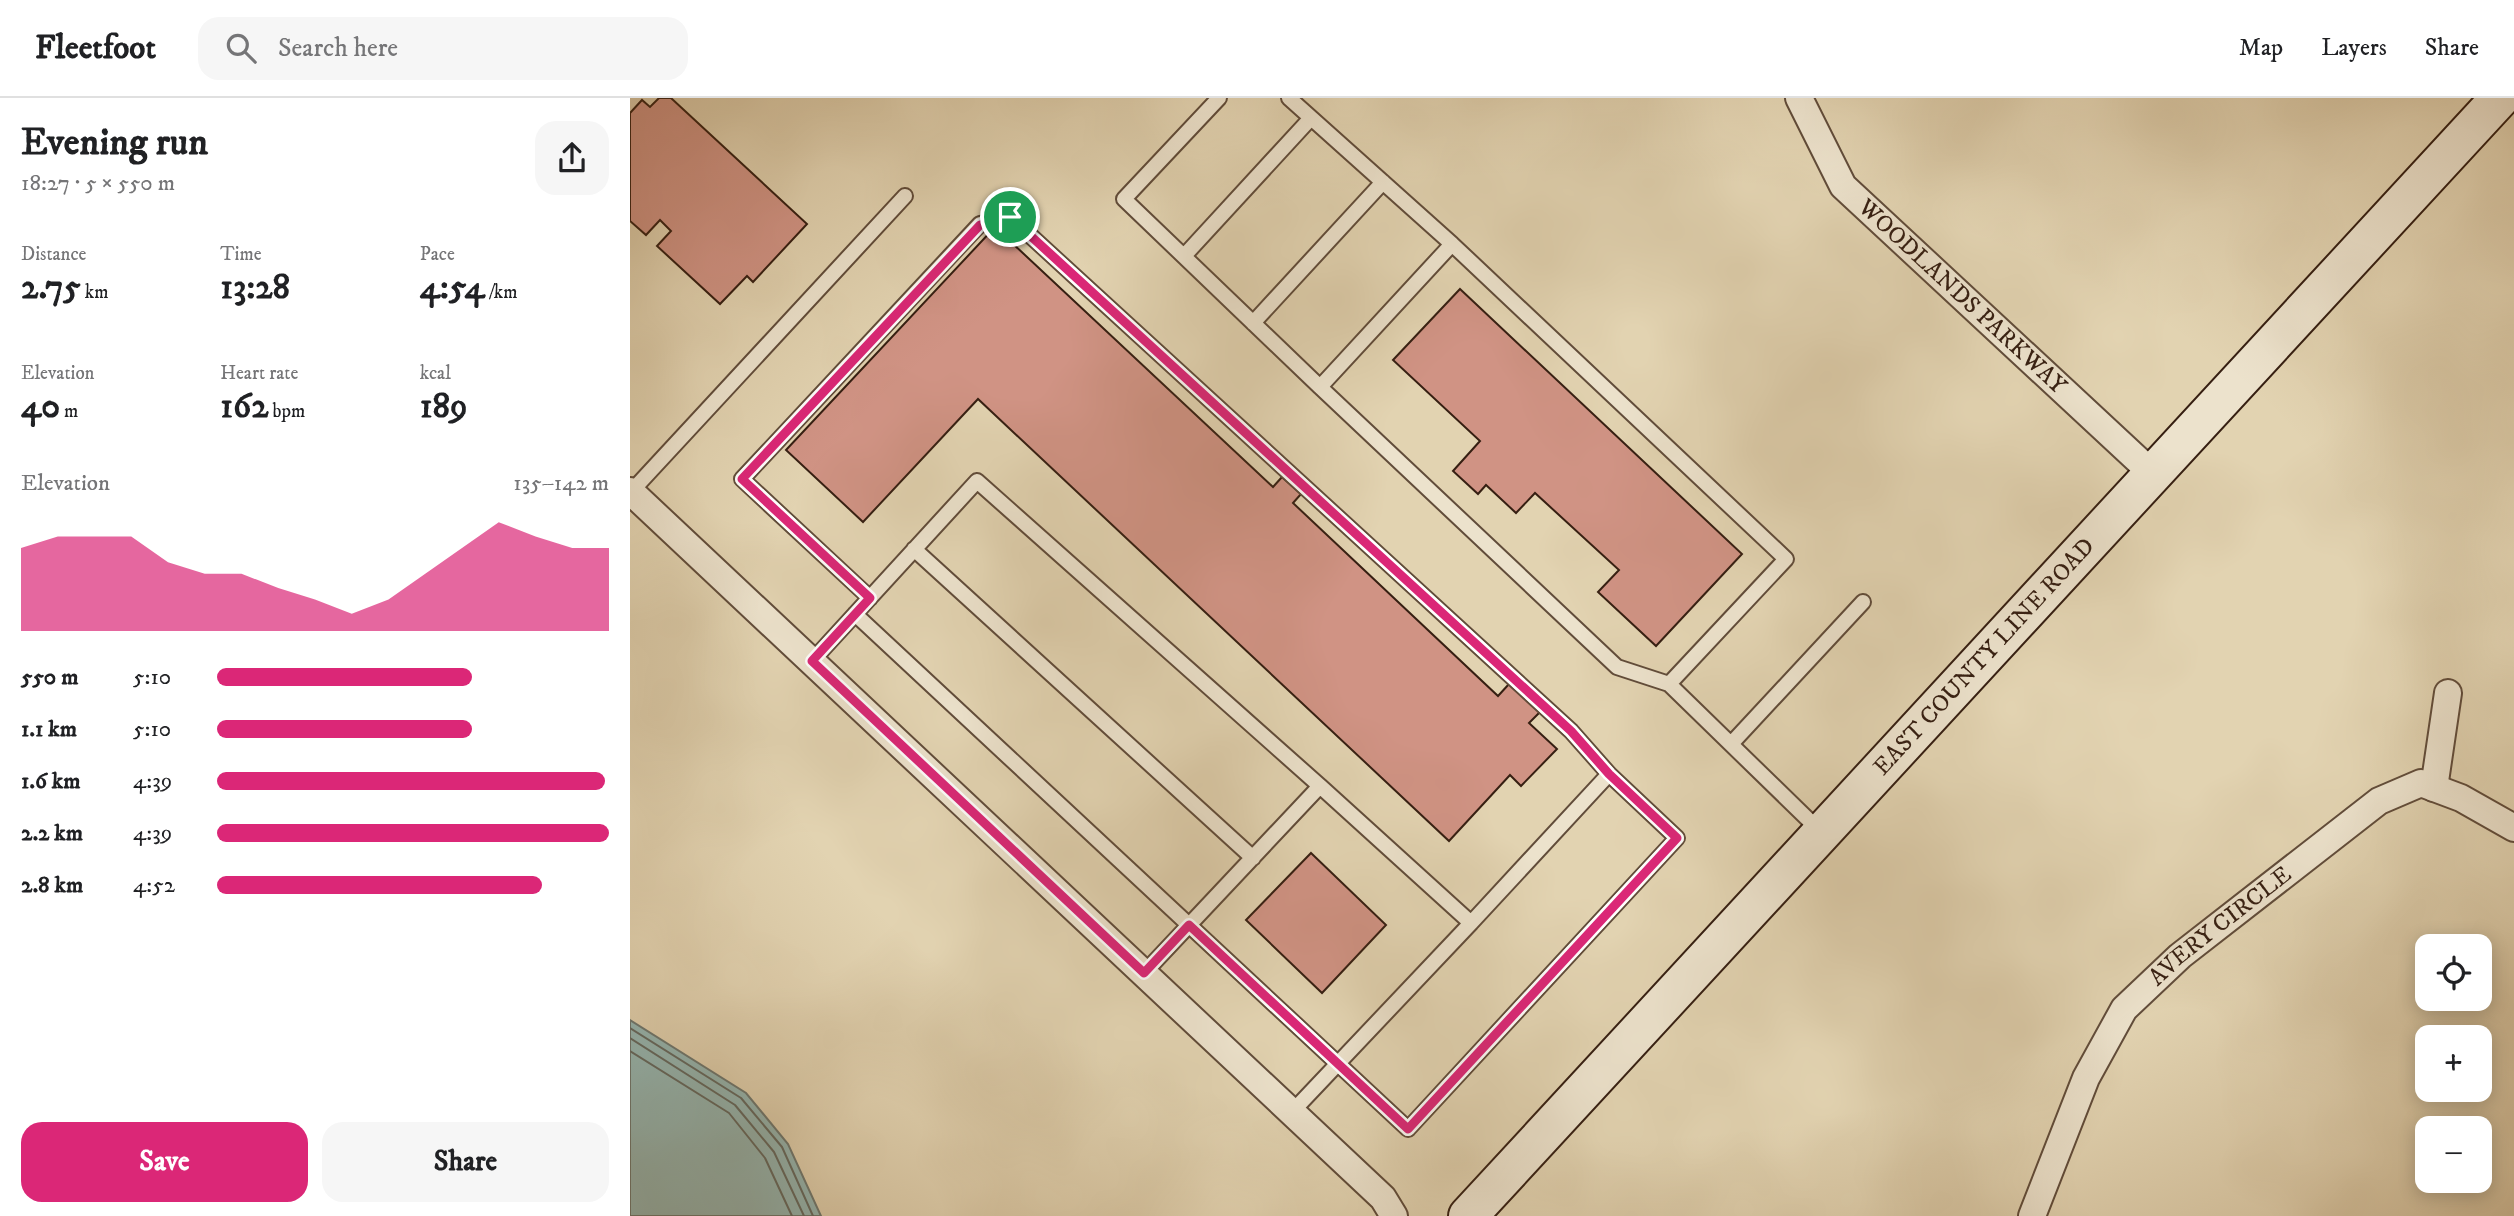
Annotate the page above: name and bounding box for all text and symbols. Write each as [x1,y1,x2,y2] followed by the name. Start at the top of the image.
[198,17,688,80] search box
[35,28,156,69] text: Fleetfoot
[222,29,260,67] icon: search
[278,32,398,65] text: Search here
[2239,33,2283,63] text: Map
[2321,33,2387,63] text: Layers
[2425,33,2479,63] text: Share
[21,119,208,167] text: Evening run
[535,121,609,195] button: share
[21,169,175,198] text: 18:27 · 5 × 550 m
[980,187,1040,247] pin
[1851,192,2073,401] street label: WOODLANDS PARKWAY
[991,198,1029,236] icon: arrive
[21,243,86,266] text: Distance
[220,243,262,266] text: Time
[420,243,455,266] text: Pace
[21,266,81,310] text: 2.75
[220,266,290,310] text: 13:28
[420,266,485,310] text: 4:54
[81,281,108,304] text: km
[485,281,518,304] text: /km
[21,362,95,385] text: Elevation
[220,362,298,385] text: Heart rate
[420,362,451,385] text: kcal
[21,385,60,429] text: 40
[220,385,268,429] text: 162
[420,385,468,429] text: 189
[60,400,78,423] text: m
[268,400,305,423] text: bpm
[21,469,110,498] text: Elevation
[513,469,609,498] text: 135–142 m
[1867,532,2101,782] street label: EAST COUNTY LINE ROAD
[21,663,78,692] text: 550 m
[133,663,171,692] text: 5:10
[21,715,77,744] text: 1.1 km
[133,715,171,744] text: 5:10
[21,767,80,796] text: 1.6 km
[133,767,172,796] text: 4:39
[21,819,83,848] text: 2.2 km
[133,819,172,848] text: 4:39
[2143,860,2298,993] street label: AVERY CIRCLE
[21,871,83,900] text: 2.8 km
[133,871,175,900] text: 4:52
[2415,934,2492,1193] map controls
[2415,934,2492,1011] button: locate
[2415,1025,2492,1102] button: +
[2415,1116,2492,1193] button: −
[21,1122,308,1202] button: Save
[322,1122,609,1202] button: Share

